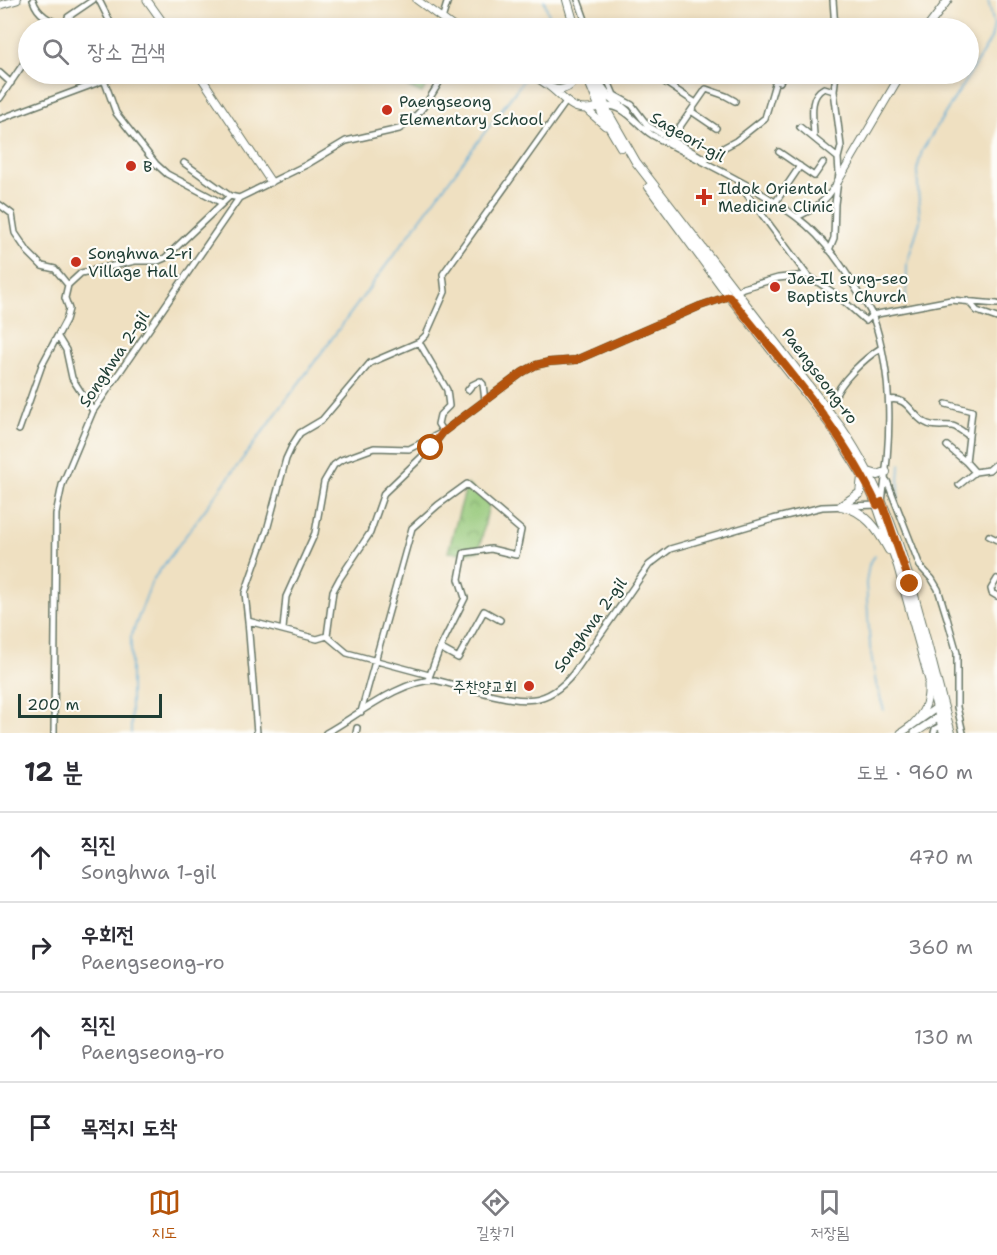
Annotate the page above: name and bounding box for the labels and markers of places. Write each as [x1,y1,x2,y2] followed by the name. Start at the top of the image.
[399,91,543,130] place label: Paengseong Elementary School
[380,103,394,117] marker: Paengseong Elementary School
[143,156,152,177] place label: B
[124,159,138,173] marker: B
[718,178,833,217] place label: Ildok Oriental Medicine Clinic
[695,188,713,206] marker: Ildok Oriental Medicine Clinic
[88,243,192,282] place label: Songhwa 2-ri Village Hall
[69,255,83,269] marker: Songhwa 2-ri Village Hall
[787,268,908,307] place label: Jae-Il sung-seo Baptists Church
[768,280,782,294] marker: Jae-Il sung-seo Baptists Church
[453,676,517,697] place label: 주찬양교회
[522,679,536,693] marker: 주찬양교회

